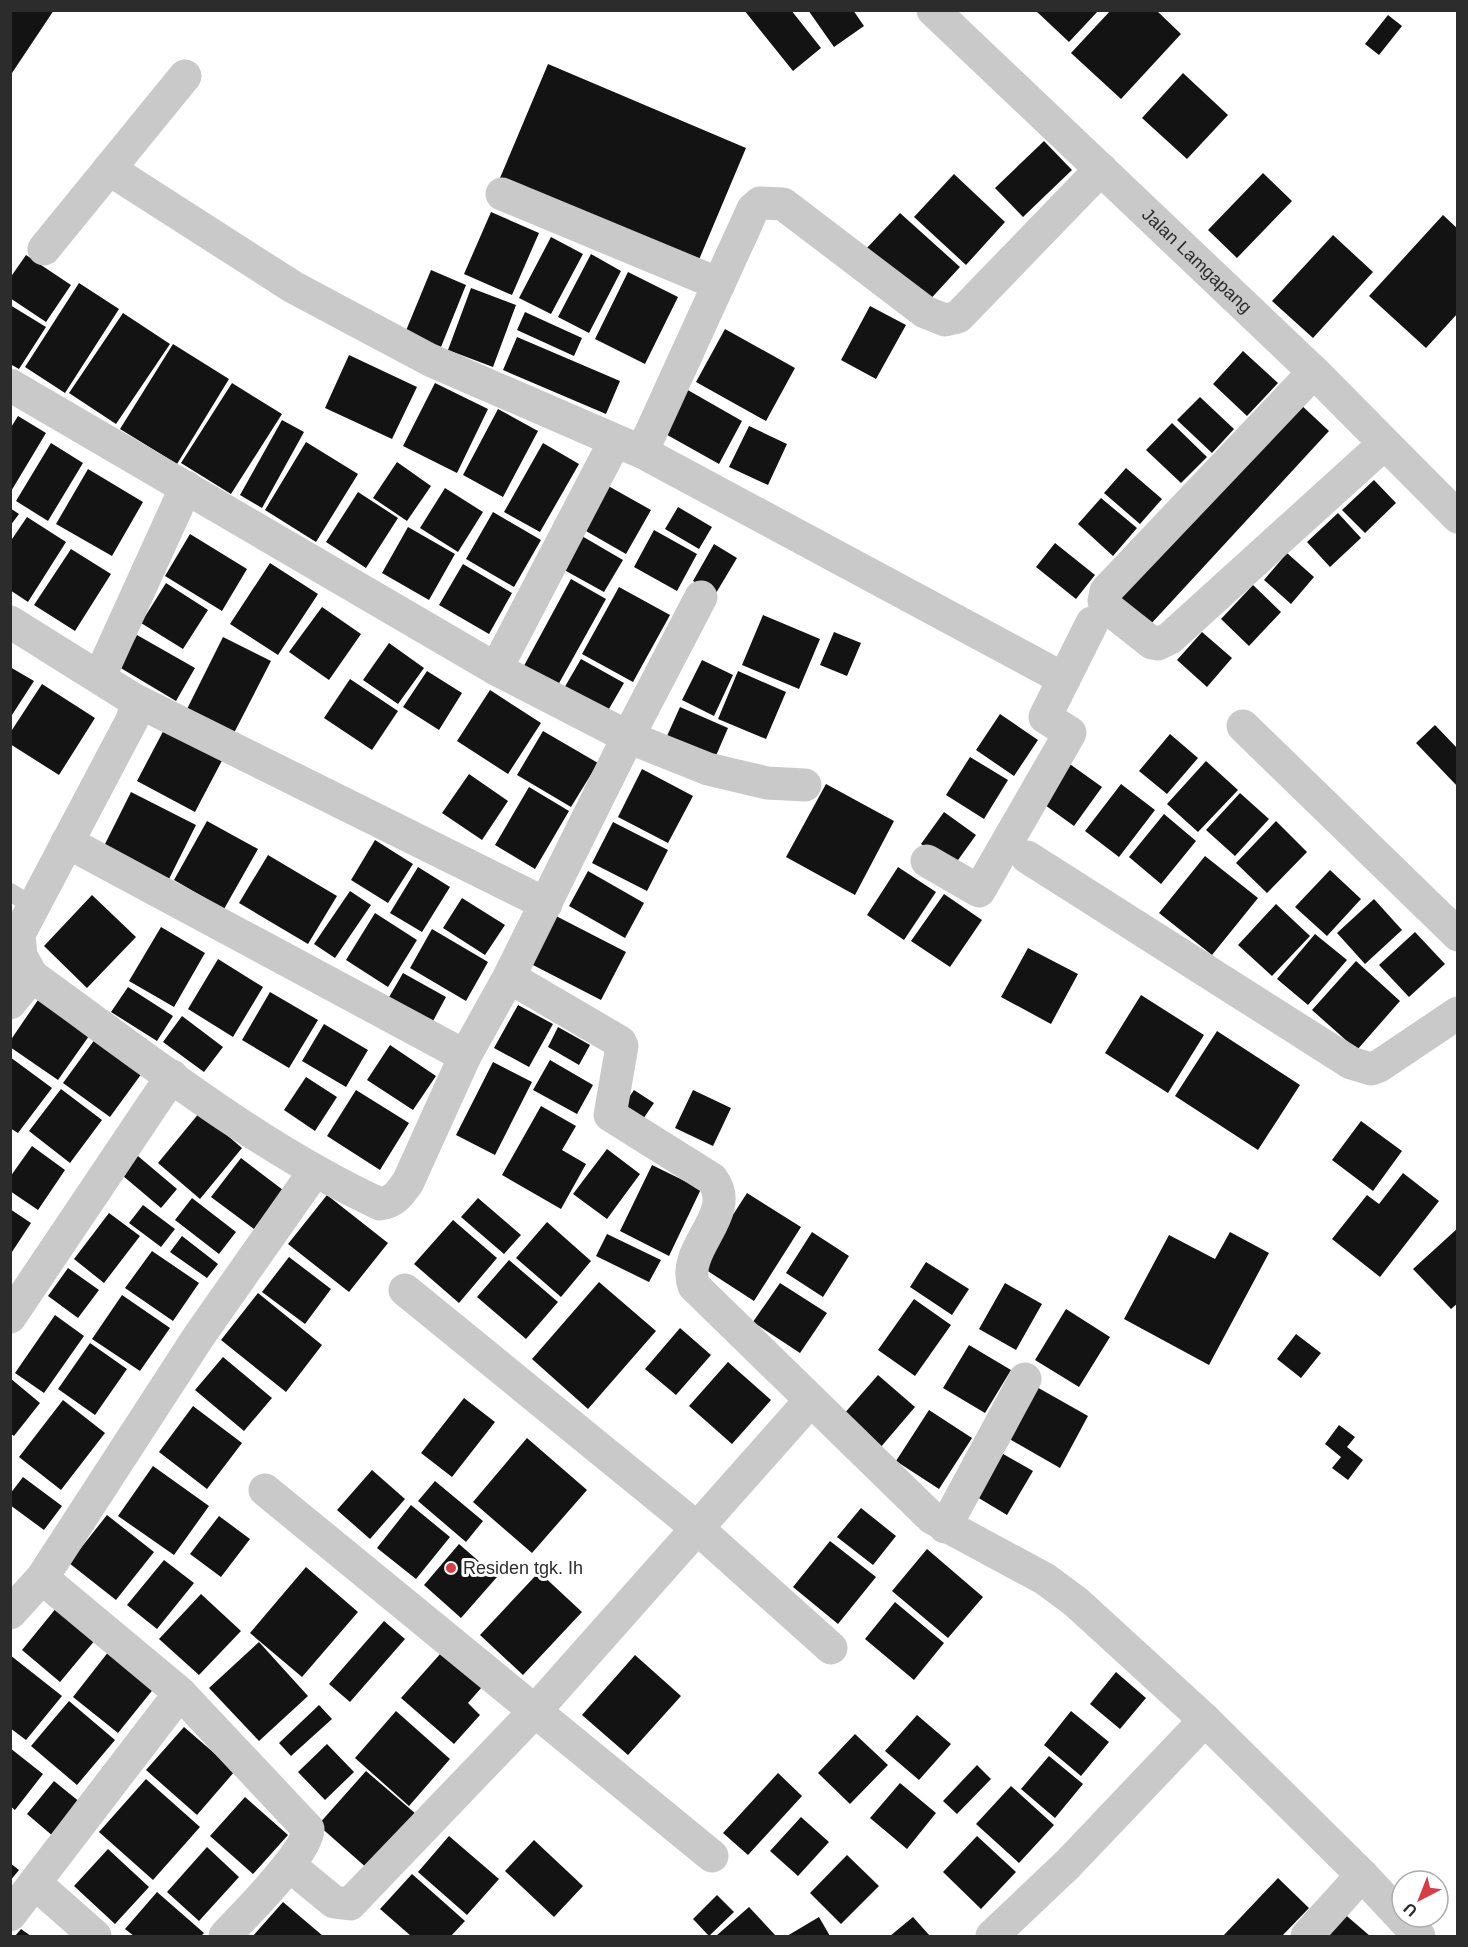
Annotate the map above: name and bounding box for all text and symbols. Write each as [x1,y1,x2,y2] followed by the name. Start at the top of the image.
[1138,204,1256,317] street label: Jalan Lamgapang
[463,1558,583,1578] place label: Residen tgk. Ih
[444,1561,458,1575] marker: Residen tgk. Ih
[1390,1869,1450,1929] north arrow
[1400,1900,1420,1920] text: U

